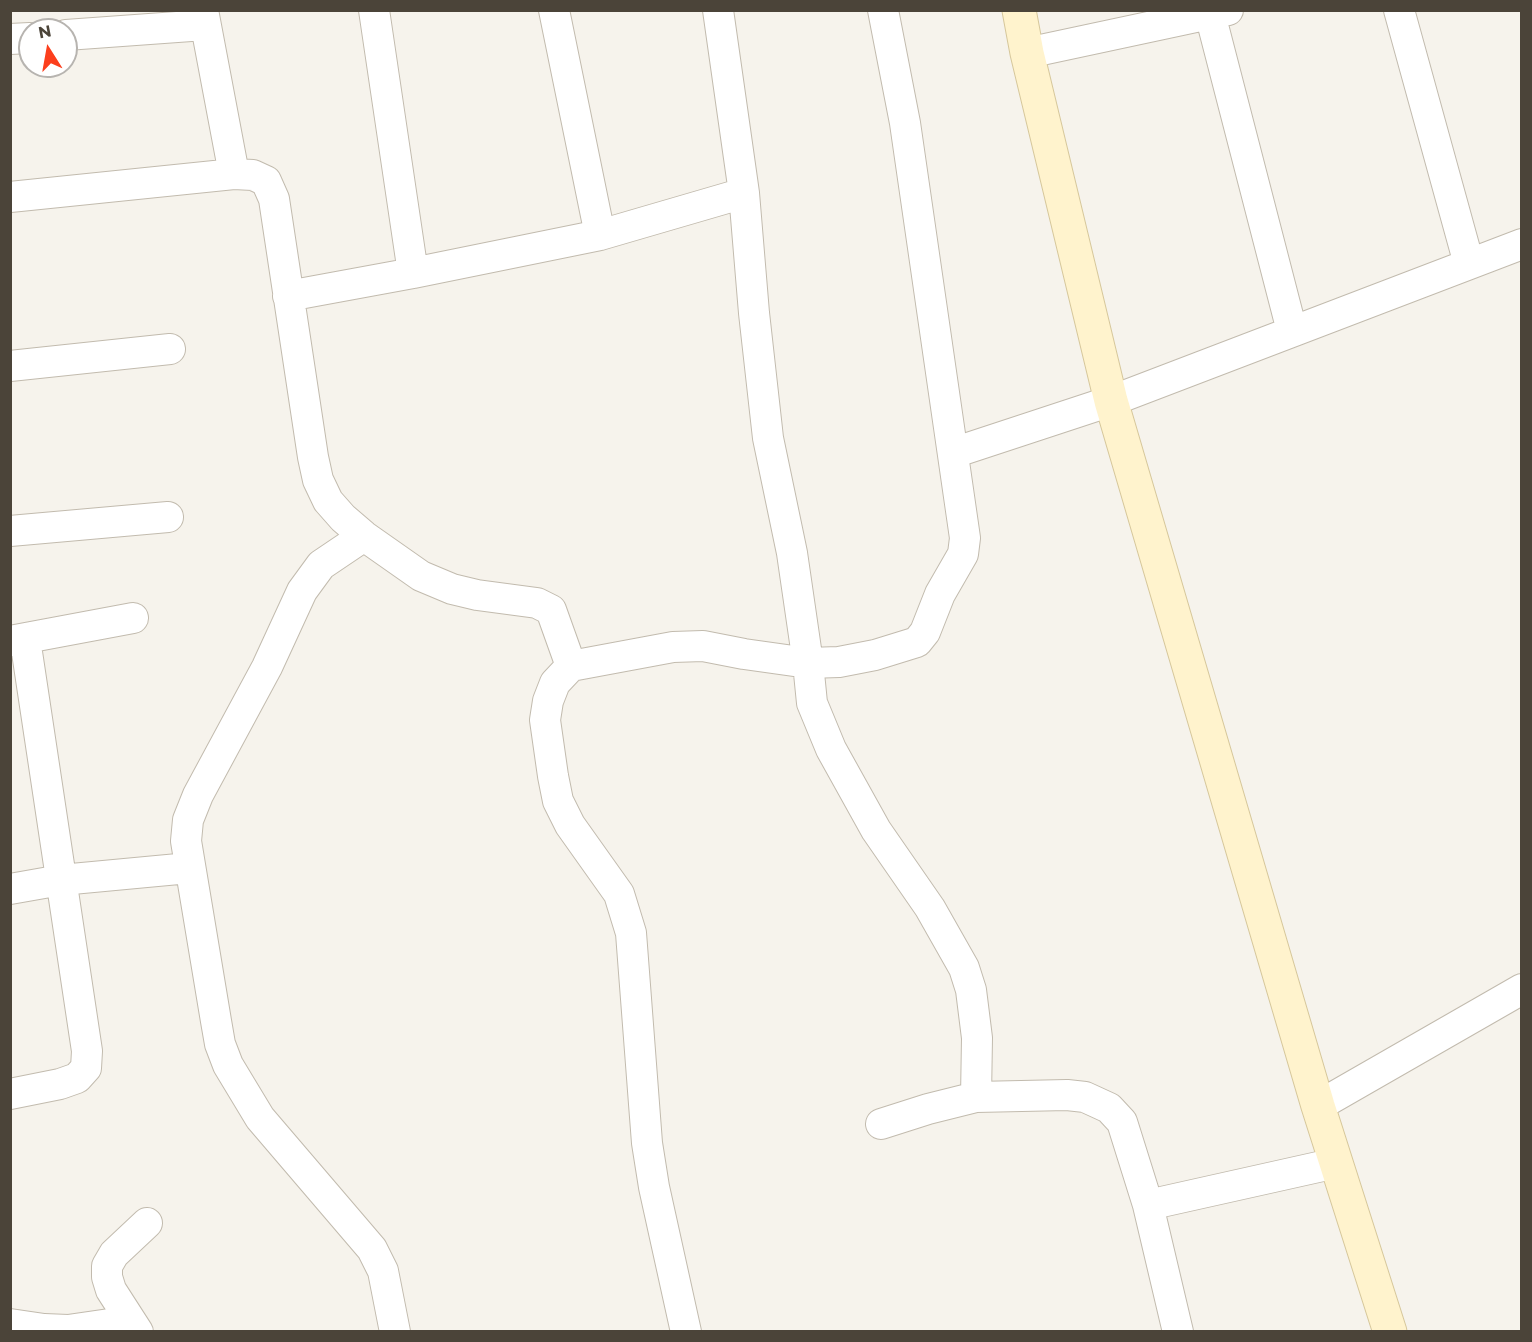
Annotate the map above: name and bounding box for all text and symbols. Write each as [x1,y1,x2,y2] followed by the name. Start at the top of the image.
[18,18,78,78] north arrow
[37,21,53,42] text: N

